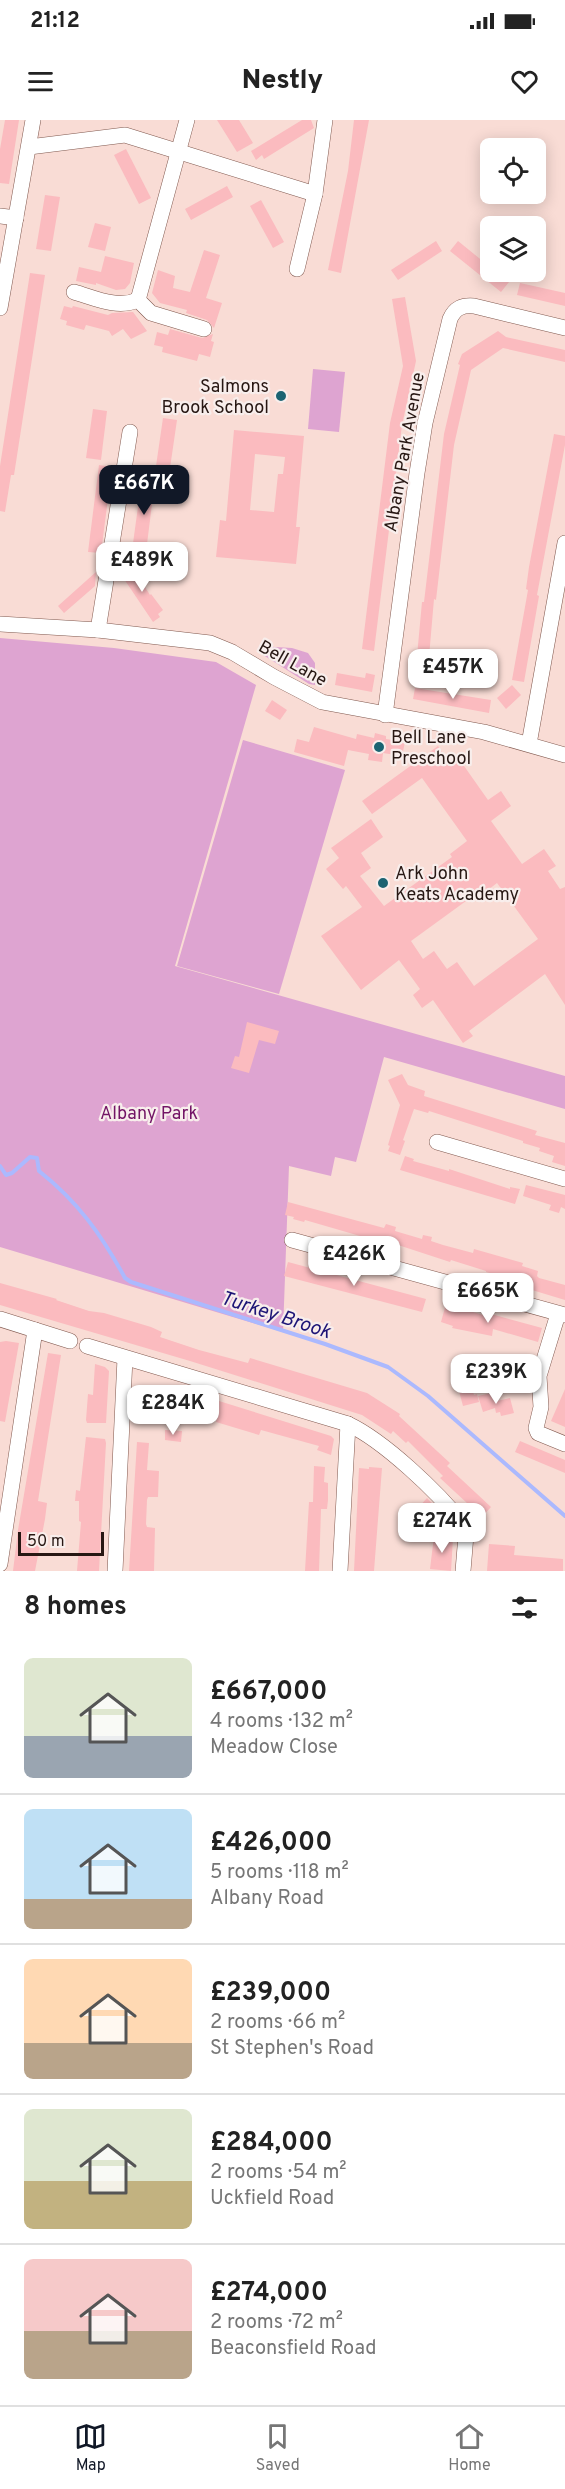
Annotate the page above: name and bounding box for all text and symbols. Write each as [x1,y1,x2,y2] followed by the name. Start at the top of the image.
[30,8,80,35] text: 21:12
[242,64,323,98] text: Nestly
[24,65,57,98] icon: menu
[508,65,541,98] icon: heart
[480,138,546,282] map controls
[480,138,546,204] button: locate
[480,216,546,282] button: layers
[380,371,431,534] street label: Albany Park Avenue
[162,376,269,420] place label: Salmons Brook School
[274,389,288,403] marker: Salmons Brook School
[102,465,186,516] pin: £667K
[113,471,175,497] text: £667K
[100,542,184,593] pin: £489K
[110,548,174,574] text: £489K
[254,636,331,693] street label: Bell Lane
[411,649,495,700] pin: £457K
[422,655,484,681] text: £457K
[391,727,471,771] place label: Bell Lane Preschool
[372,740,386,754] marker: Bell Lane Preschool
[395,863,519,907] place label: Ark John Keats Academy
[376,876,390,890] marker: Ark John Keats Academy
[100,1103,198,1126] park label: Albany Park
[312,1236,396,1287] pin: £426K
[322,1242,386,1268] text: £426K
[446,1273,530,1324] pin: £665K
[456,1279,520,1305] text: £665K
[217,1286,335,1346] water label: Turkey Brook
[454,1354,538,1405] pin: £239K
[465,1360,527,1386] text: £239K
[131,1385,215,1436] pin: £284K
[141,1391,205,1417] text: £284K
[400,1503,484,1554] pin: £274K
[412,1509,472,1535] text: £274K
[18,1529,104,1556] scale bar
[27,1532,65,1552] text: 50 m
[24,1591,127,1624] text: 8 homes
[508,1591,541,1624] icon: filters
[210,1676,327,1709] text: £667,000
[72,1682,144,1754] icon: home
[210,1709,353,1735] text: 4 rooms · 132 m²
[210,1735,338,1761] text: Meadow Close
[210,1827,332,1860] text: £426,000
[72,1833,144,1905] icon: home
[210,1860,349,1886] text: 5 rooms · 118 m²
[210,1886,324,1912] text: Albany Road
[210,1977,331,2010] text: £239,000
[72,1983,144,2055] icon: home
[210,2010,345,2036] text: 2 rooms · 66 m²
[210,2036,374,2062] text: St Stephen's Road
[210,2127,333,2160] text: £284,000
[72,2133,144,2205] icon: home
[210,2160,347,2186] text: 2 rooms · 54 m²
[210,2186,334,2212] text: Uckfield Road
[210,2277,328,2310] text: £274,000
[72,2283,144,2355] icon: home
[210,2310,343,2336] text: 2 rooms · 72 m²
[210,2336,376,2362] text: Beaconsfield Road
[74,2420,107,2476] tab: Map
[256,2420,300,2476] tab: Saved
[448,2420,491,2476] tab: Home

